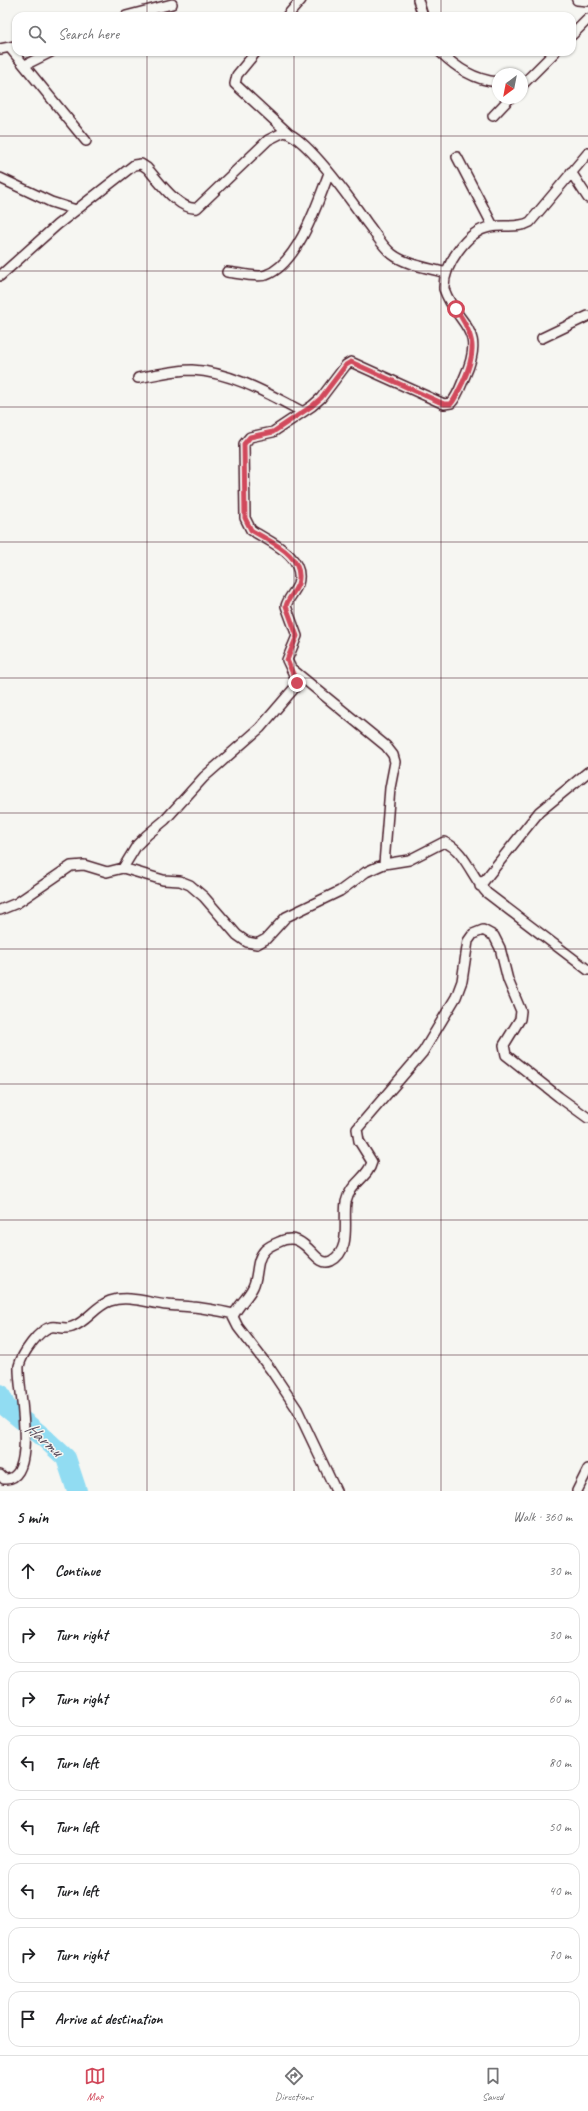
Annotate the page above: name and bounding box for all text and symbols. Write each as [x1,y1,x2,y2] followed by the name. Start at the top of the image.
[12,12,576,56] search box
[26,23,48,45] icon: search
[58,25,119,44] text: Search here
[492,68,528,104] north arrow
[447,300,465,318] route start
[288,674,306,692] route end
[21,1417,70,1463] water label: Harmu
[16,1507,48,1528] text: 5 min
[513,1509,572,1525] text: Walk · 360 m
[17,1560,39,1582] icon: ahead
[55,1562,100,1581] text: Continue
[549,1563,571,1579] text: 30 m
[17,1624,39,1646] icon: right
[55,1626,108,1645] text: Turn right
[549,1627,571,1643] text: 30 m
[17,1688,39,1710] icon: right
[55,1690,108,1709] text: Turn right
[549,1691,571,1707] text: 60 m
[17,1752,39,1774] icon: left
[55,1754,98,1773] text: Turn left
[549,1755,571,1771] text: 80 m
[17,1816,39,1838] icon: left
[55,1818,98,1837] text: Turn left
[549,1819,571,1835] text: 50 m
[17,1880,39,1902] icon: left
[55,1882,98,1901] text: Turn left
[549,1883,571,1899] text: 40 m
[17,1944,39,1966] icon: right
[55,1946,108,1965] text: Turn right
[549,1947,571,1963] text: 70 m
[17,2008,39,2030] icon: arrive
[55,2010,162,2029] text: Arrive at destination
[84,2065,106,2103] tab: Map
[275,2065,313,2103] tab: Directions
[482,2065,504,2103] tab: Saved

